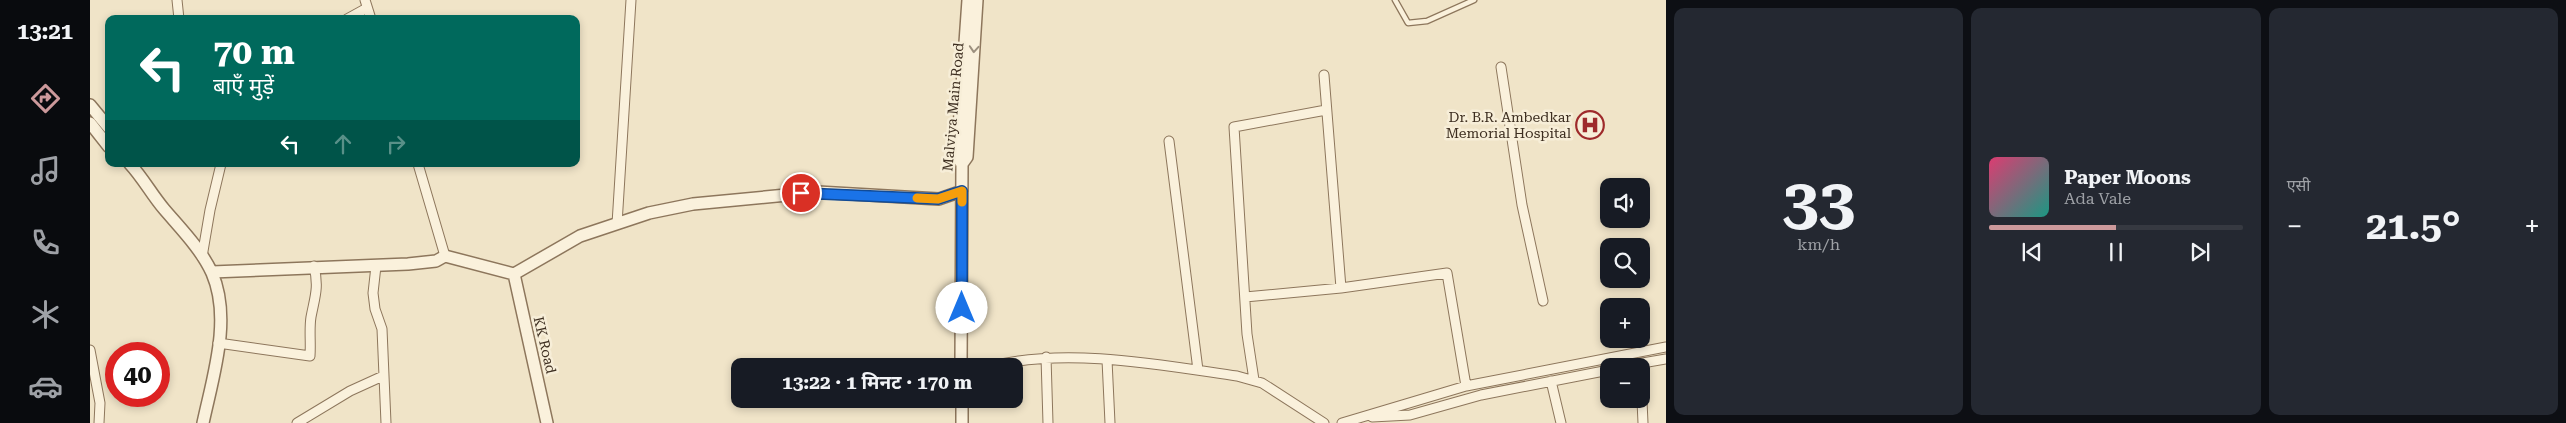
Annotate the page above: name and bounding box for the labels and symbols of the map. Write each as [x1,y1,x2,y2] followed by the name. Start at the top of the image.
[939,42,967,172] street label: Malviya Main Road
[969,45,980,53] one-way arrow
[1446,109,1572,141] place label: Dr. B.R. Ambedkar Memorial Hospital
[1575,110,1605,140] hospital icon: Dr. B.R. Ambedkar Memorial Hospital
[780,172,822,214] pin
[935,281,987,333] position arrow
[531,315,559,375] street label: KK Road
[105,342,170,407] speed limit sign: 40

